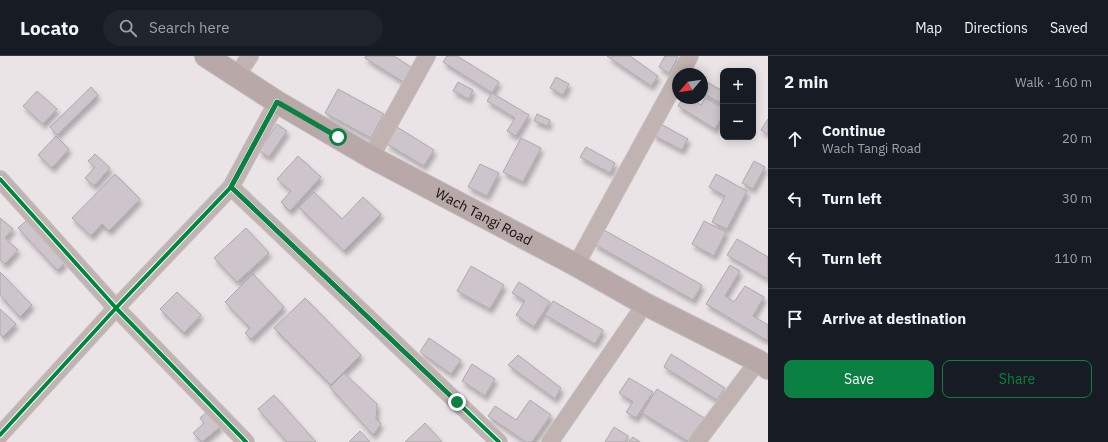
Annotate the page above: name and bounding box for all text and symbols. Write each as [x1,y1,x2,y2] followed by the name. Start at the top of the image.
[103,10,383,46] search box
[20,16,79,40] text: Locato
[117,17,139,39] icon: search
[149,18,229,37] text: Search here
[915,19,942,37] text: Map
[964,19,1028,37] text: Directions
[1050,19,1088,37] text: Saved
[672,68,708,104] north arrow
[720,68,756,140] map controls
[720,68,756,104] button: +
[784,71,828,93] text: 2 min
[1015,74,1092,91] text: Walk · 160 m
[720,104,756,140] button: −
[822,121,886,140] text: Continue
[329,128,347,146] route start
[784,128,806,150] icon: ahead
[1062,130,1092,147] text: 20 m
[822,140,921,157] text: Wach Tangi Road
[432,184,535,249] street label: Wach Tangi Road
[784,188,806,210] icon: left
[822,189,882,208] text: Turn left
[1062,190,1092,207] text: 30 m
[784,248,806,270] icon: left
[822,249,882,268] text: Turn left
[1054,250,1092,267] text: 110 m
[784,308,806,330] icon: arrive
[822,309,966,328] text: Arrive at destination
[784,360,934,398] button: Save
[942,360,1092,398] button: Share
[448,393,466,411] route end

